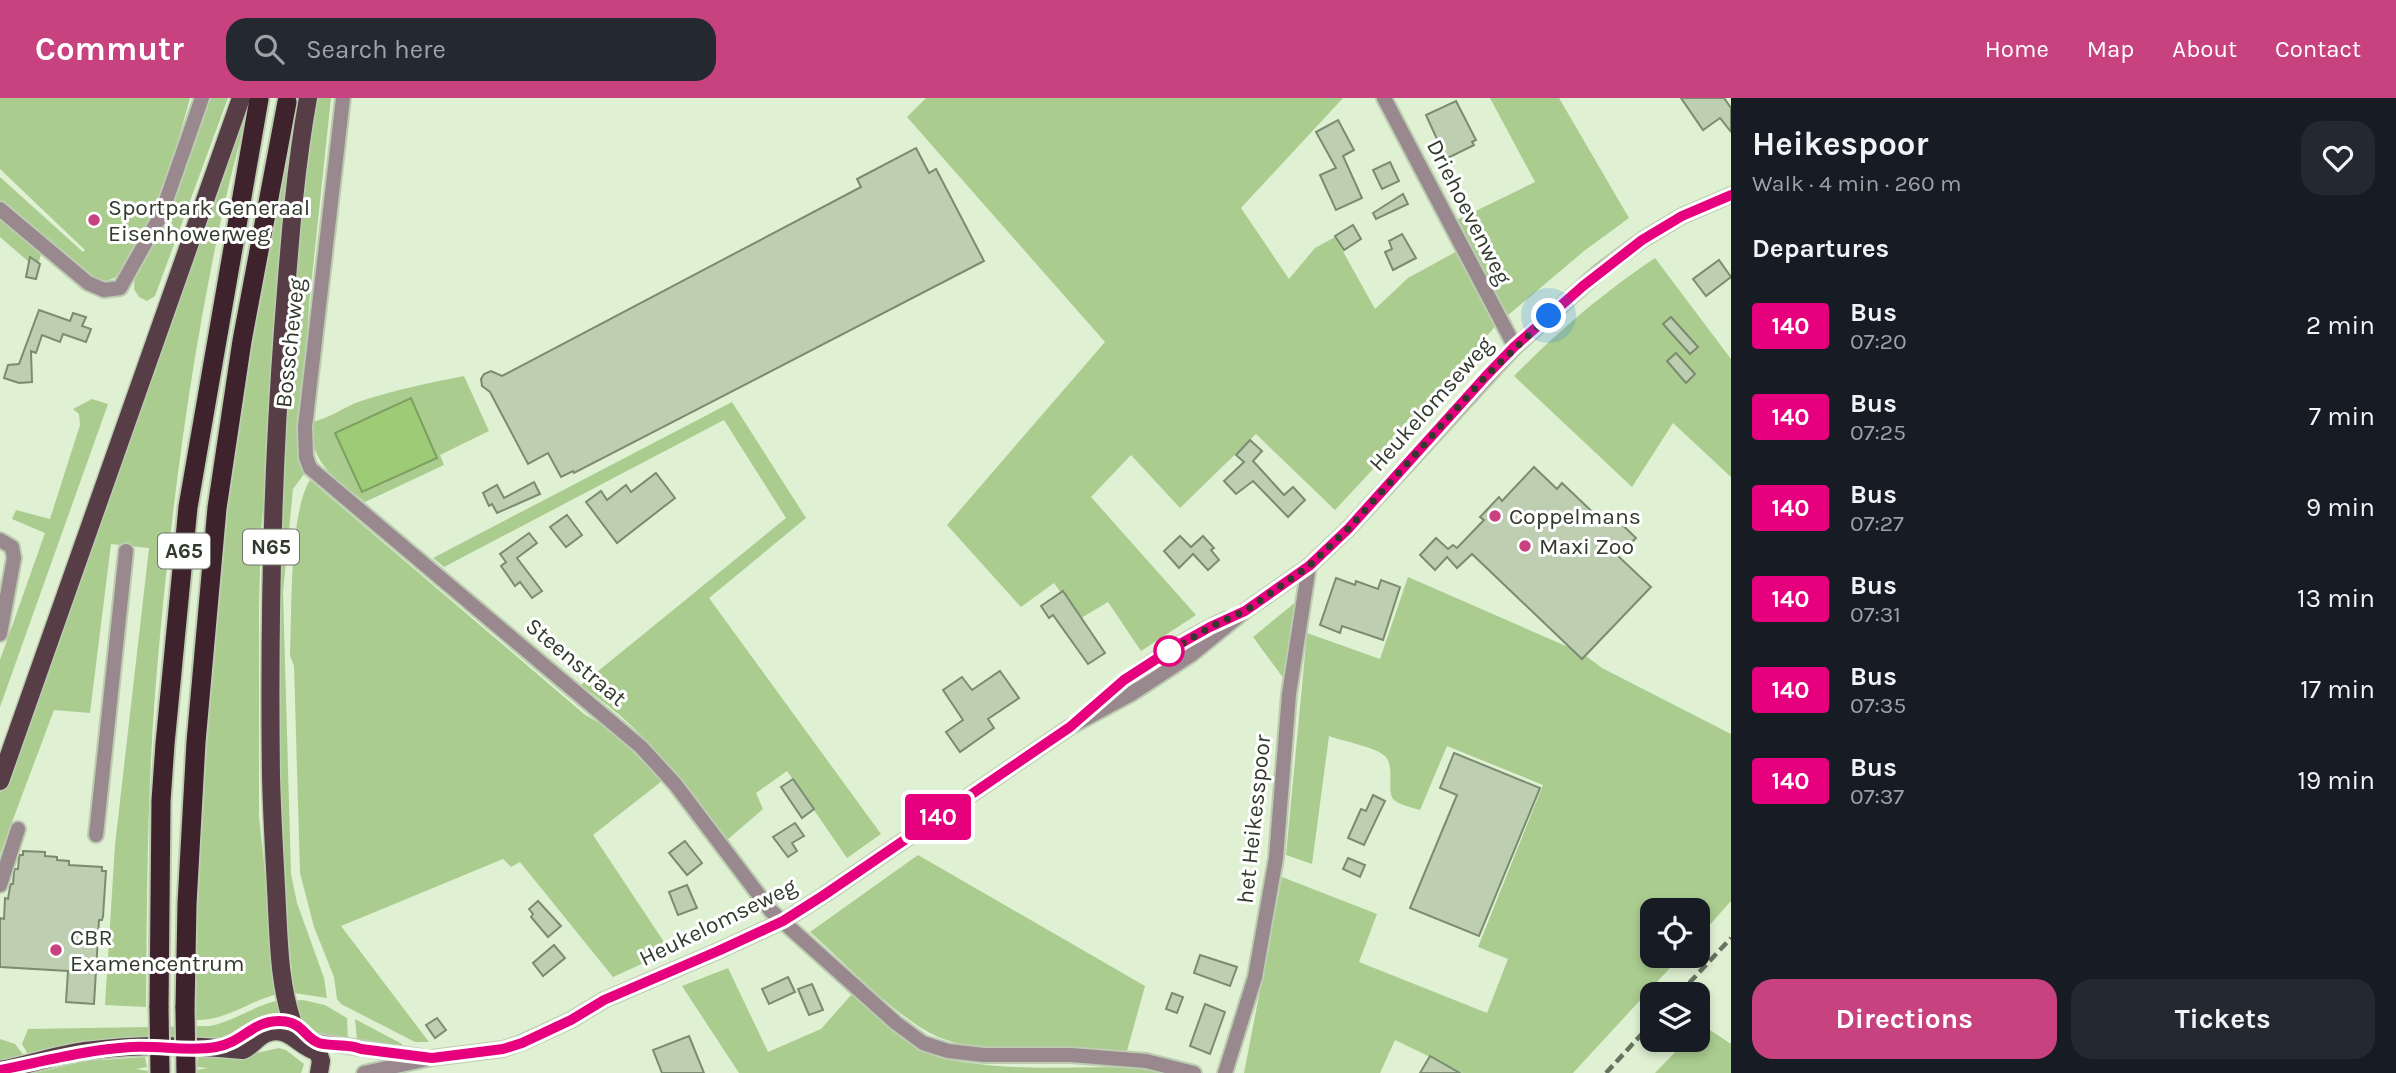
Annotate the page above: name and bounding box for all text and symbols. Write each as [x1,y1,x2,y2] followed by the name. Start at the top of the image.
[226,18,716,81] search box
[35,30,184,68] text: Commutr
[250,30,288,68] icon: search
[306,34,446,65] text: Search here
[1985,35,2049,63] text: Home
[2087,35,2134,63] text: Map
[2172,35,2237,63] text: About
[2275,35,2361,63] text: Contact
[2301,121,2375,195] button: heart
[1752,125,1928,163] text: Heikespoor
[1421,135,1517,289] street label: Driehoevenweg
[1752,170,1962,197] text: Walk · 4 min · 260 m
[108,194,310,247] place label: Sportpark Generaal Eisenhowerweg
[86,212,102,228] marker: Sportpark Generaal Eisenhowerweg
[1752,233,1889,264] text: Departures
[270,277,310,409] street label: Bosscheweg
[1850,297,1897,328] text: Bus
[1531,298,1566,333] your location
[2306,310,2375,341] text: 2 min
[1771,312,1810,340] text: 140
[1850,328,1907,355] text: 07:20
[1364,331,1499,477] street label: Heukelomseweg
[1850,388,1897,419] text: Bus
[2309,401,2375,432] text: 7 min
[1771,403,1810,431] text: 140
[1850,419,1906,446] text: 07:25
[1850,479,1897,510] text: Bus
[2306,492,2375,523] text: 9 min
[1771,494,1810,522] text: 140
[1509,503,1641,530] place label: Coppelmans
[1487,508,1503,524] marker: Coppelmans
[1850,510,1904,537] text: 07:27
[243,530,299,564] road number: N65
[158,533,210,568] road number: A65
[1539,533,1634,560] place label: Maxi Zoo
[1517,538,1533,554] marker: Maxi Zoo
[1850,570,1897,601] text: Bus
[2297,583,2375,614] text: 13 min
[1771,585,1810,613] text: 140
[1850,601,1901,628] text: 07:31
[520,612,632,712] street label: Steenstraat
[1154,636,1184,666] unlabelled marker
[1850,661,1897,692] text: Bus
[2300,674,2375,705] text: 17 min
[1771,676,1810,704] text: 140
[1850,692,1906,719] text: 07:35
[1232,733,1276,905] street label: het Heikesspoor
[1850,752,1897,783] text: Bus
[2297,765,2375,796] text: 19 min
[1771,767,1810,795] text: 140
[1850,783,1904,810] text: 07:37
[898,794,978,840] line badge: 140
[919,803,957,831] text: 140
[635,872,801,972] street label: Heukelomseweg
[1640,898,1710,1052] map controls
[1640,898,1710,968] button: locate
[70,924,245,977] place label: CBR Examencentrum
[48,942,64,958] marker: CBR Examencentrum
[1752,979,2057,1059] button: Directions
[2071,979,2375,1059] button: Tickets
[1640,982,1710,1052] button: layers

